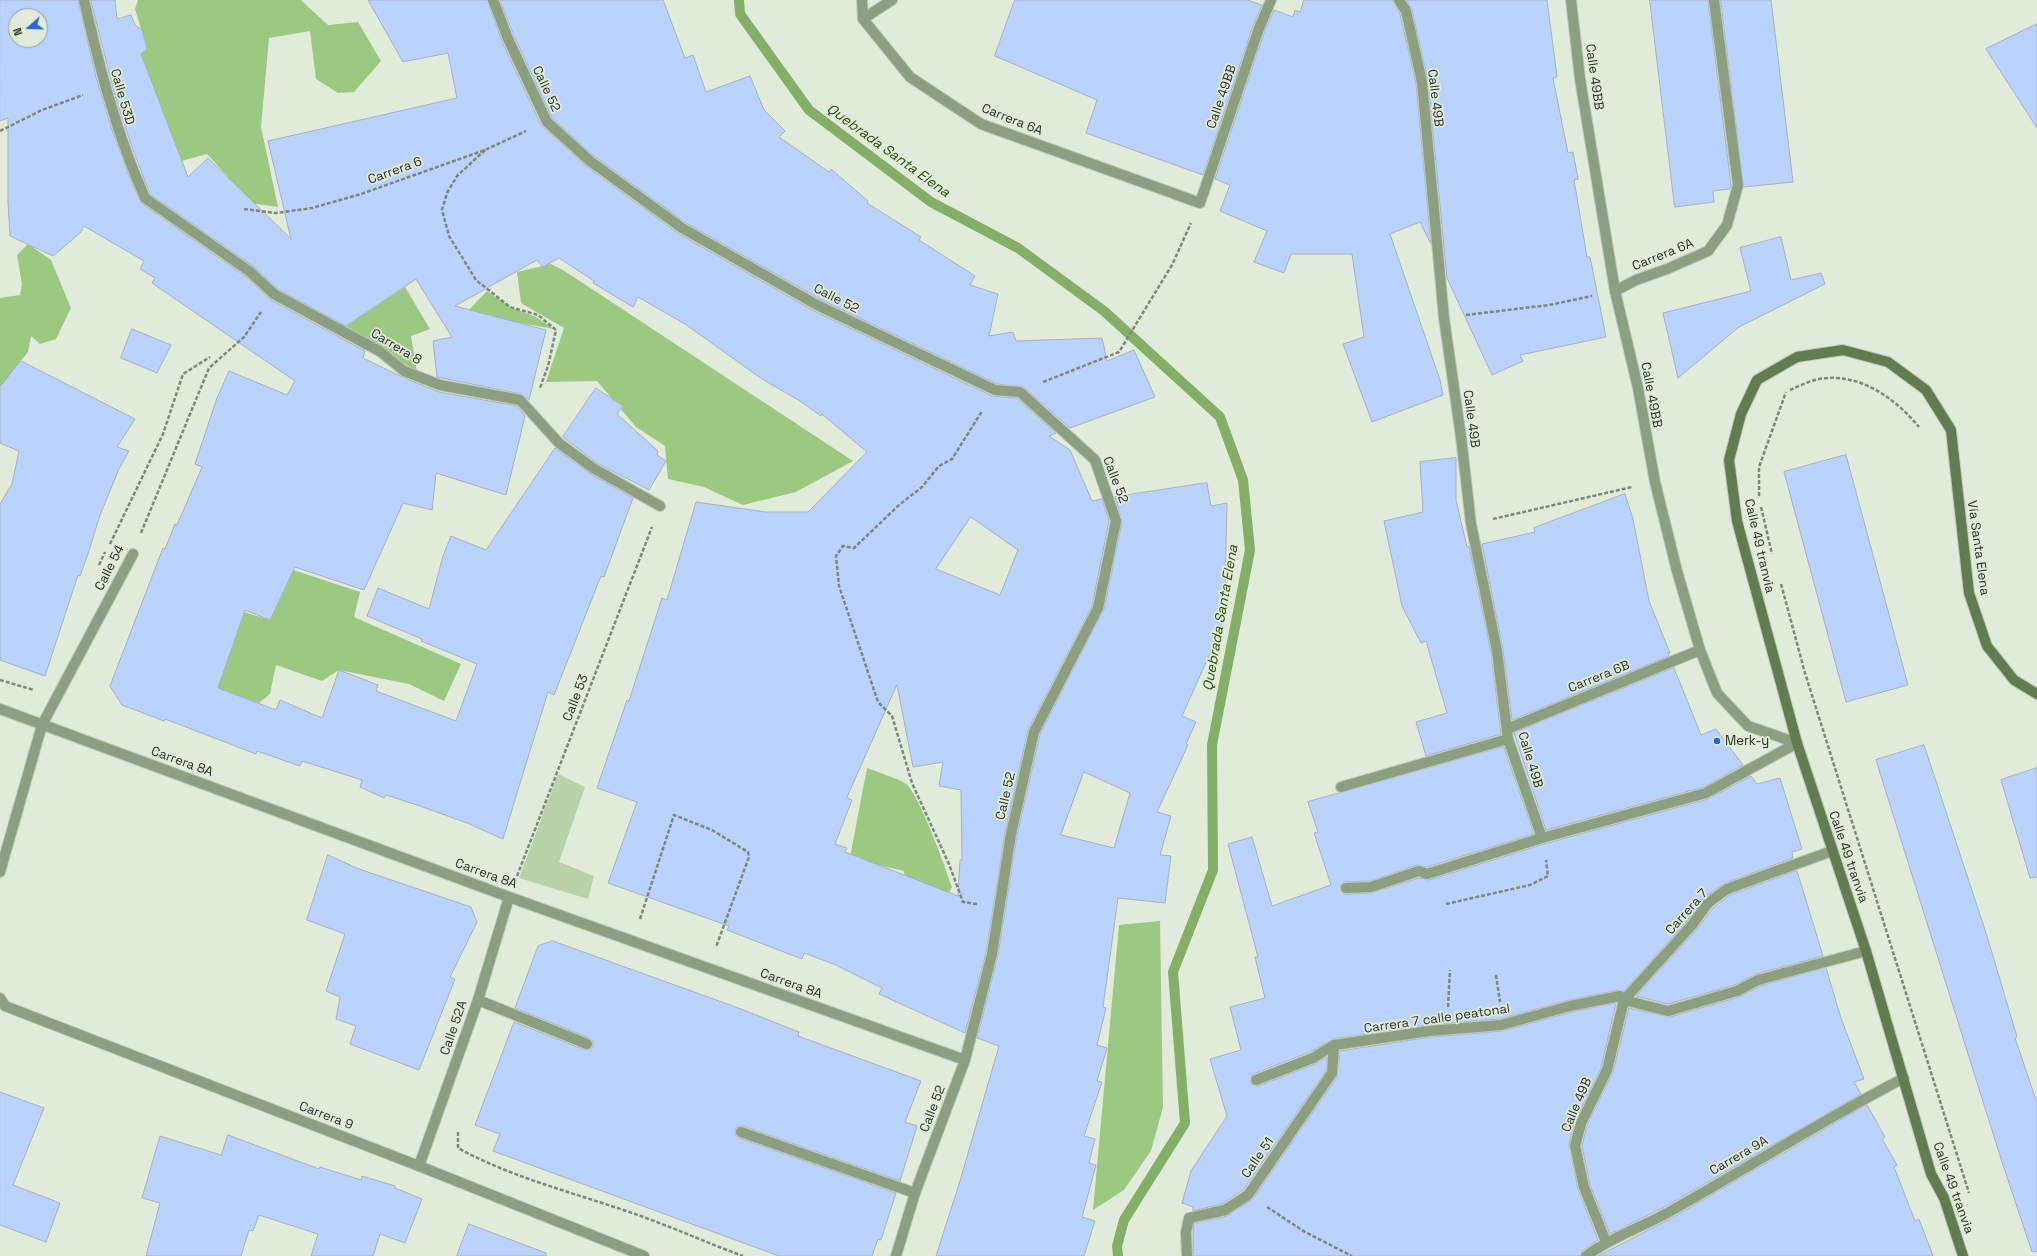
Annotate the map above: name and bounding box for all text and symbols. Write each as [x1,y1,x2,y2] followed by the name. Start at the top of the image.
[8,8,48,48] north arrow
[10,26,26,38] text: N
[1582,43,1606,111] street label: Calle 49BB
[1204,63,1240,131] street label: Calle 49BB
[529,64,563,114] street label: Calle 52
[107,67,137,127] street label: Calle 53D
[1424,68,1446,128] street label: Calle 49B
[823,101,953,201] water label: Quebrada Santa Elena
[979,101,1045,139] street label: Carrera 6A
[366,154,424,188] street label: Carrera 6
[1630,236,1696,274] street label: Carrera 6A
[811,281,861,317] street label: Calle 52
[368,326,424,368] street label: Carrera 8
[1637,361,1665,429] street label: Calle 49BB
[1459,389,1483,449] street label: Calle 49B
[1099,454,1131,506] street label: Calle 52
[1741,497,1777,595] street label: Calle 49 tranvia
[1964,500,1992,596] street label: Vía Santa Elena
[92,543,128,593] street label: Calle 54
[1200,544,1242,692] water label: Quebrada Santa Elena
[1566,658,1632,696] street label: Carrera 6B
[560,672,592,724] street label: Calle 53
[1514,730,1546,790] street label: Calle 49B
[1725,733,1769,749] place label: Merk-y
[1712,736,1722,746] marker: Merk-y
[149,744,215,780] street label: Carrera 8A
[993,770,1019,822] street label: Calle 52
[1825,809,1871,905] street label: Calle 49 tranvia
[453,856,519,892] street label: Carrera 8A
[1662,886,1712,938] street label: Carrera 7
[758,966,824,1002] street label: Carrera 8A
[437,999,471,1057] street label: Calle 52A
[1363,1001,1511,1037] street label: Carrera 7 calle peatonal
[1559,1075,1595,1135] street label: Calle 49B
[917,1083,949,1135] street label: Calle 52
[297,1099,355,1133] street label: Carrera 9
[1707,1133,1771,1179] street label: Carrera 9A
[1238,1135,1278,1181] street label: Calle 51
[1929,1140,1977,1236] street label: Calle 49 tranvia

